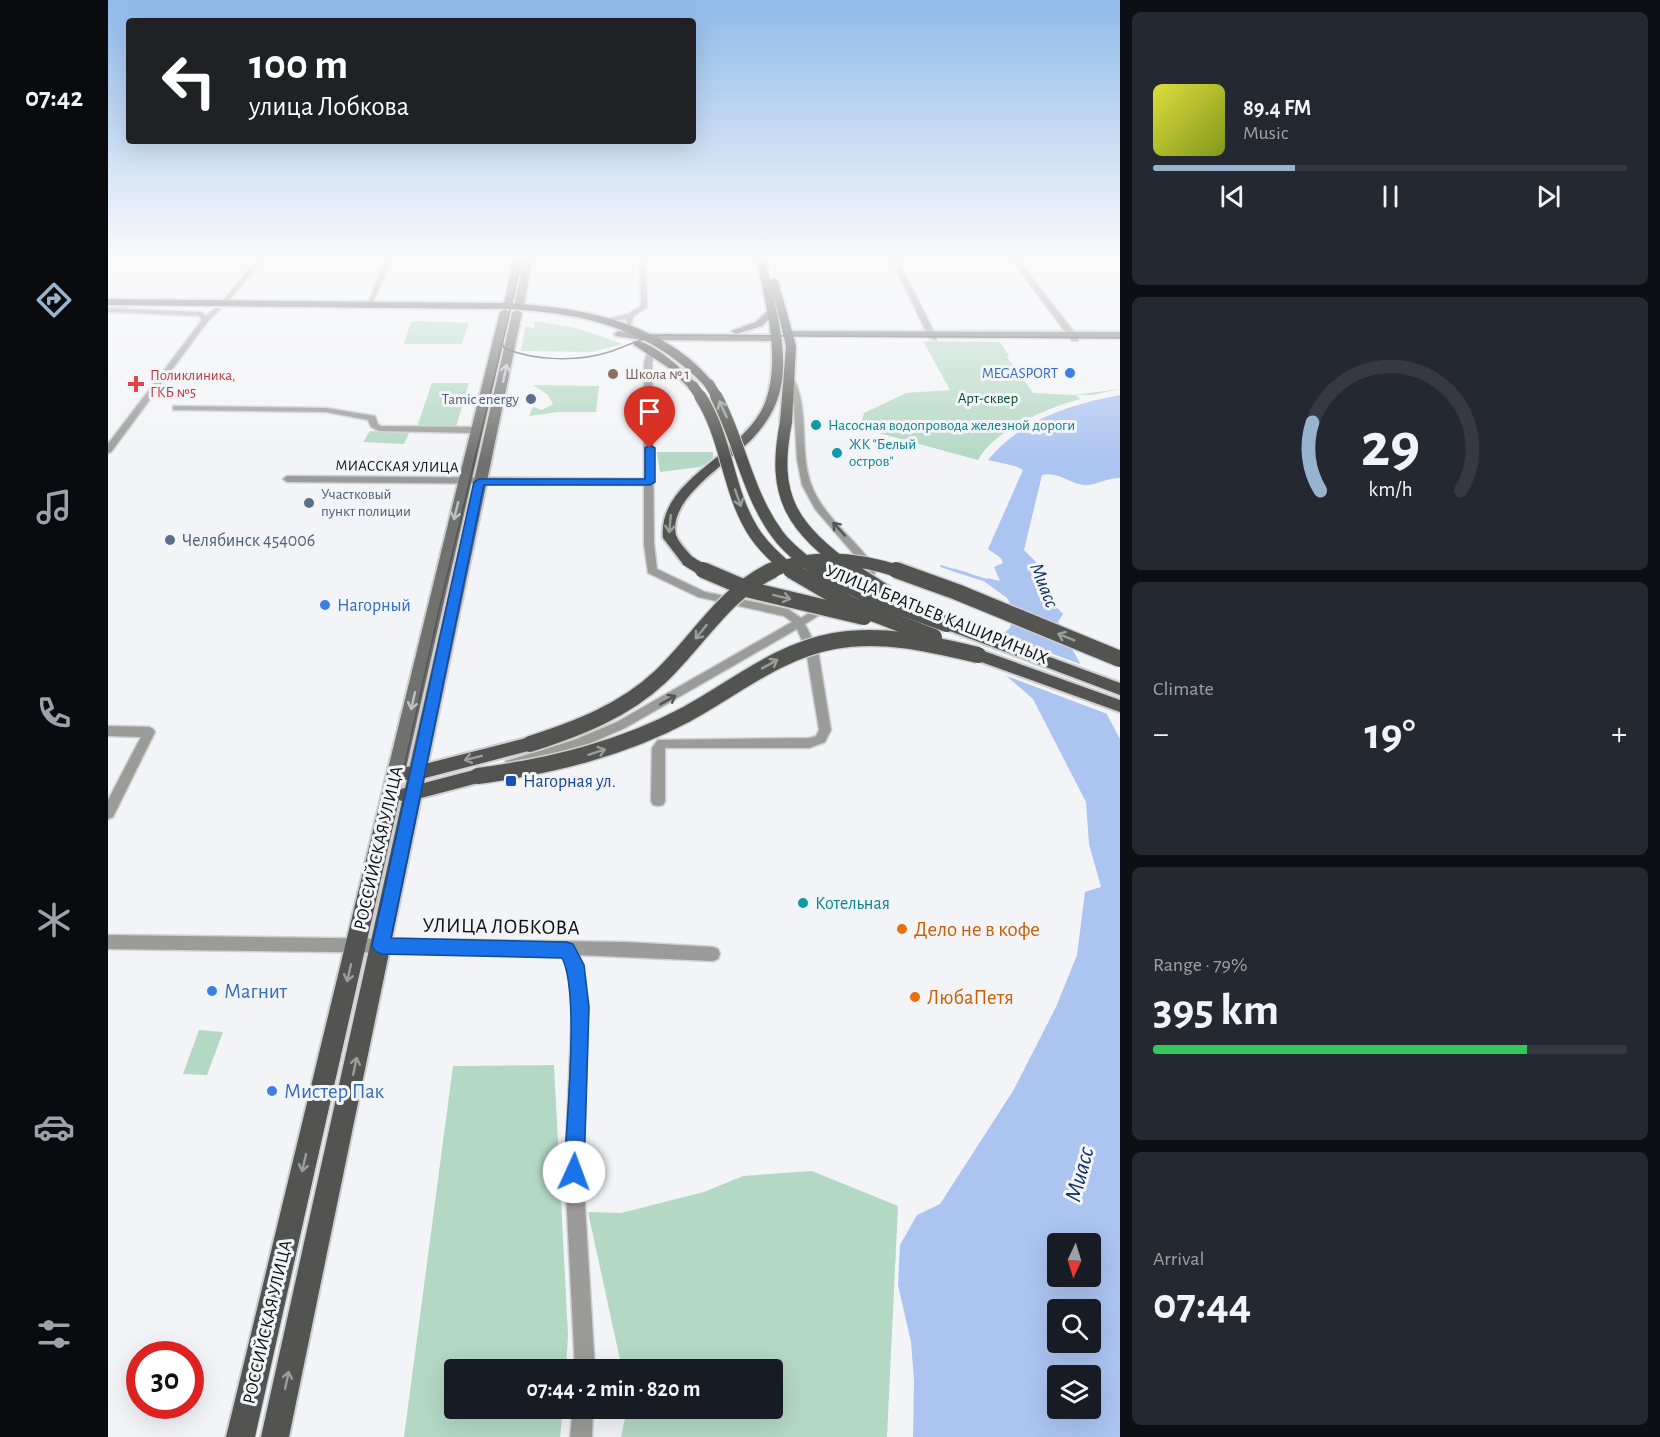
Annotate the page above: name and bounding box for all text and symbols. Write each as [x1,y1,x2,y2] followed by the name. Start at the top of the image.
[150,42,228,120] icon: left
[249,44,348,86] text: 100 m
[25,84,83,111] text: 07:42
[249,93,409,120] text: улица Лобкова
[1243,97,1311,119] text: 89.4 FM
[1243,123,1289,143] text: Music
[1216,180,1249,213] icon: previous
[1374,180,1407,213] icon: pause
[1532,180,1565,213] icon: next
[33,279,75,321] icon: directions
[499,364,511,383] one-way arrow
[982,366,1059,381] place label: MEGASPORT
[1063,366,1077,380] marker: MEGASPORT
[606,367,620,381] marker: Школа № 1
[625,367,690,382] place label: Школа № 1
[150,368,236,400] place label: Поликлиника, ГКБ №5
[127,375,145,393] marker: Поликлиника, ГКБ №5
[624,386,675,448] pin
[958,391,1019,406] park label: Арт-сквер
[442,392,520,407] place label: Tamic energy
[524,392,538,406] marker: Tamic energy
[633,395,666,428] icon: arrive
[716,401,728,419] one-way arrow
[1360,415,1420,477] text: 29
[809,418,823,432] marker: Насосная водопровода железной дороги
[828,418,1075,433] place label: Насосная водопровода железной дороги
[849,437,916,469] place label: ЖК "Белый остров"
[830,446,844,460] marker: ЖК "Белый остров"
[335,458,459,475] street label: МИАССКАЯ УЛИЦА
[1368,479,1412,500] text: km/h
[33,486,75,528] icon: music
[321,487,411,519] place label: Участковый пункт полиции
[734,488,745,507] one-way arrow
[302,496,316,510] marker: Участковый пункт полиции
[450,501,462,520] one-way arrow
[664,514,675,534] one-way arrow
[832,522,846,537] one-way arrow
[182,531,315,550] place label: Челябинск 454006
[163,533,177,547] marker: Челябинск 454006
[1026,560,1062,611] water label: Миасс
[823,562,1051,668] street label: УЛИЦА БРАТЬЕВ КАШИРИНЫХ
[772,591,791,603] one-way arrow
[337,597,411,615] place label: Нагорный
[318,598,332,612] marker: Нагорный
[694,624,708,639] one-way arrow
[1057,631,1076,642] one-way arrow
[761,658,779,669] one-way arrow
[1153,679,1214,699] text: Climate
[406,691,418,710] one-way arrow
[33,692,75,734] icon: phone
[659,693,676,705] one-way arrow
[1364,712,1416,757] text: 19°
[1153,718,1169,751] text: −
[1611,718,1627,751] text: +
[587,746,606,757] one-way arrow
[464,753,483,764] one-way arrow
[349,764,407,932] street label: РОССИЙСКАЯ УЛИЦА
[523,773,616,791] place label: Нагорная ул.
[504,774,518,788] marker: Нагорная ул.
[815,895,890,913] place label: Котельная
[796,896,810,910] marker: Котельная
[33,899,75,941] icon: climate
[422,915,580,938] street label: УЛИЦА ЛОБКОВА
[914,919,1040,940] place label: Дело не в кофе
[895,922,909,936] marker: Дело не в кофе
[1153,955,1247,975] text: Range · 79%
[342,964,354,983] one-way arrow
[224,981,288,1002] place label: Магнит
[205,984,219,998] marker: Магнит
[927,987,1014,1008] place label: ЛюбаПетя
[1153,988,1279,1033] text: 395 km
[908,990,922,1004] marker: ЛюбаПетя
[350,1057,361,1076] one-way arrow
[284,1081,385,1102] place label: Мистер Пак
[265,1084,279,1098] marker: Мистер Пак
[33,1106,75,1148] icon: car
[542,1140,606,1204] position arrow
[1061,1144,1099,1204] water label: Миасс
[298,1153,310,1172] one-way arrow
[1047,1233,1101,1287] north arrow
[1047,1233,1101,1419] map controls
[238,1238,296,1406] street label: РОССИЙСКАЯ УЛИЦА
[1153,1249,1204,1269] text: Arrival
[1153,1282,1251,1327] text: 07:44
[1047,1299,1101,1353] button: search
[33,1313,75,1355] icon: filters
[126,1341,204,1419] speed limit sign: 30
[1047,1365,1101,1419] button: layers
[282,1371,293,1390] one-way arrow
[526,1378,701,1400] text: 07:44 · 2 min · 820 m

